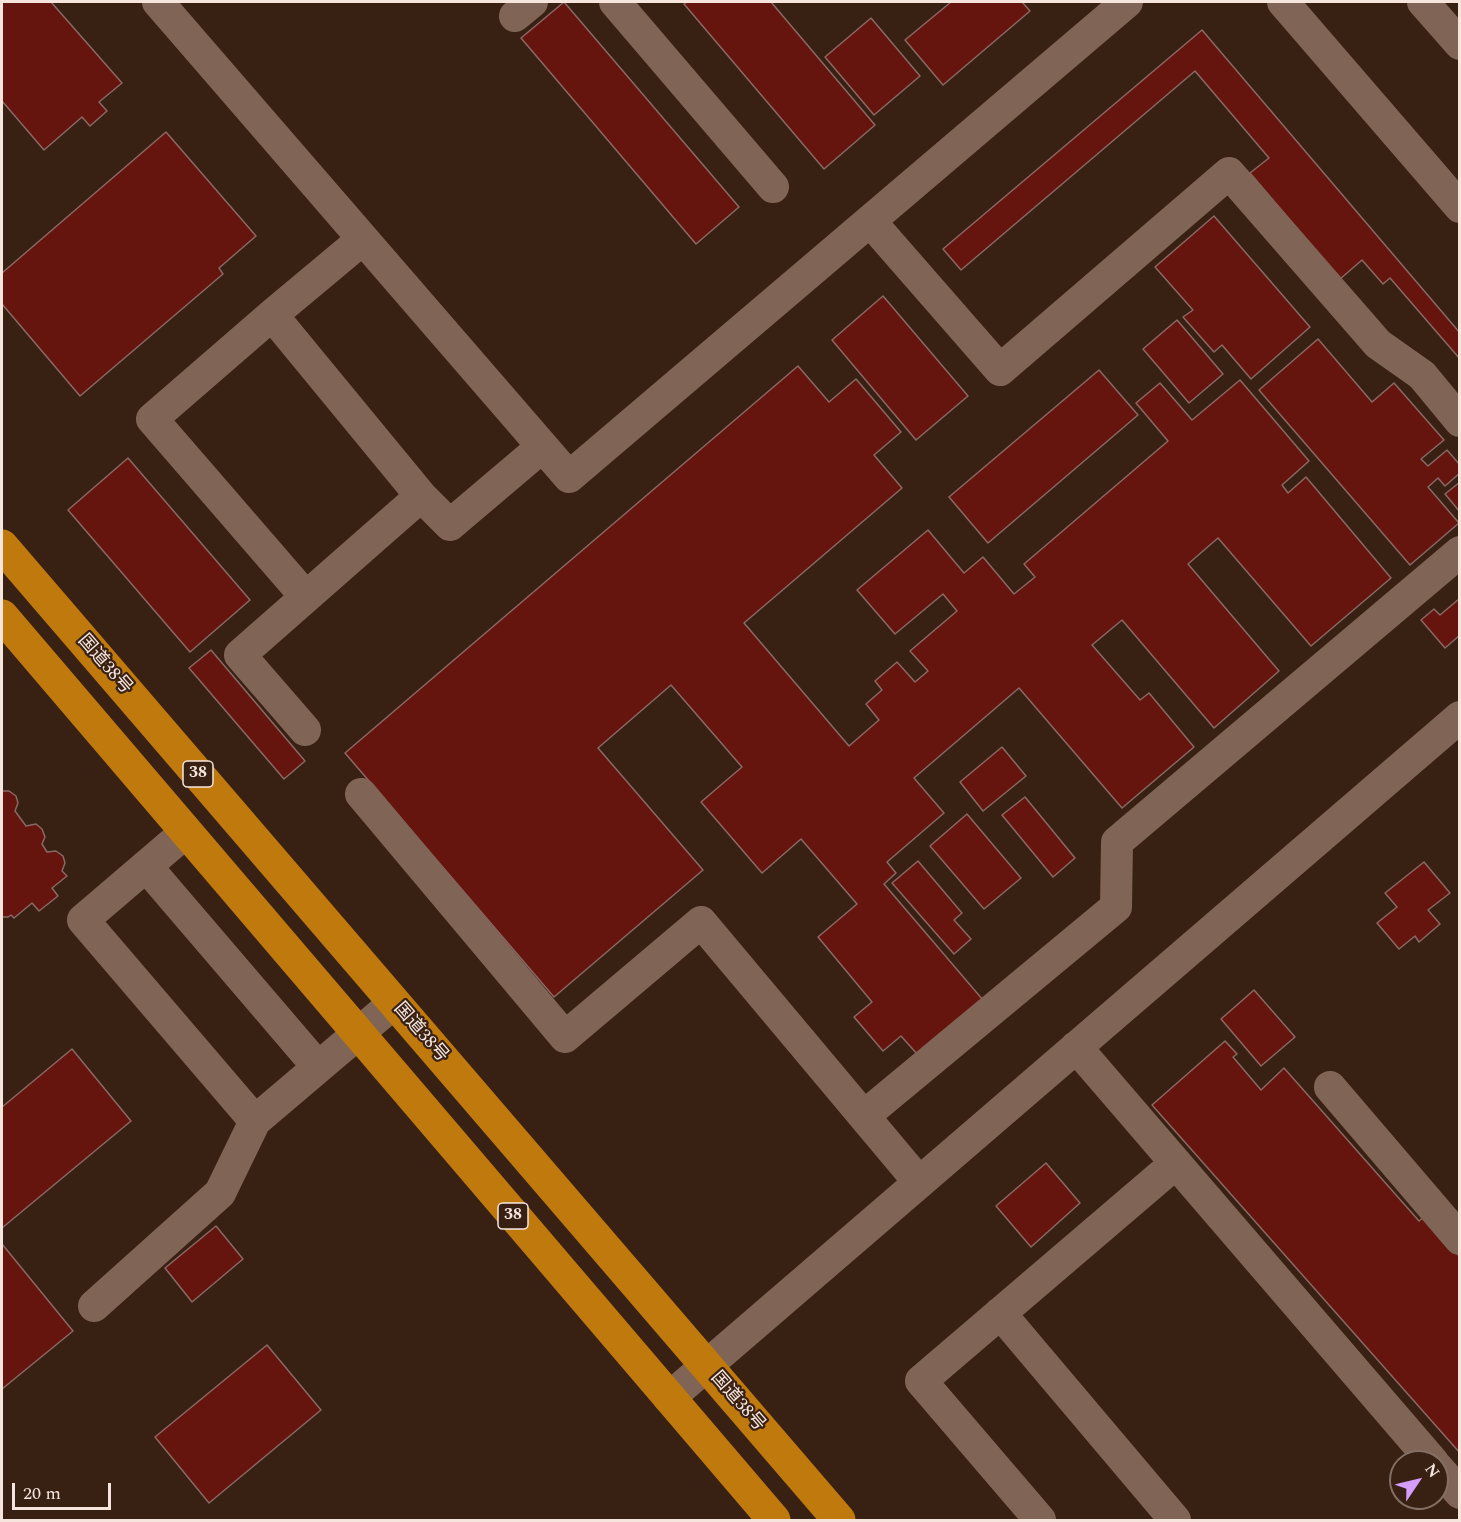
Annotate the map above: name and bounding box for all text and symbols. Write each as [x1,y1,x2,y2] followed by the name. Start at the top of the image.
[72,631,136,699] street label: 国道38号
[183,761,213,787] road number: 38
[388,999,452,1067] street label: 国道38号
[498,1203,528,1229] road number: 38
[705,1368,769,1436] street label: 国道38号
[1389,1450,1449,1510] north arrow
[1419,1459,1446,1483] text: N
[15,1471,114,1509] scale bar
[23,1480,61,1507] text: 20 m

